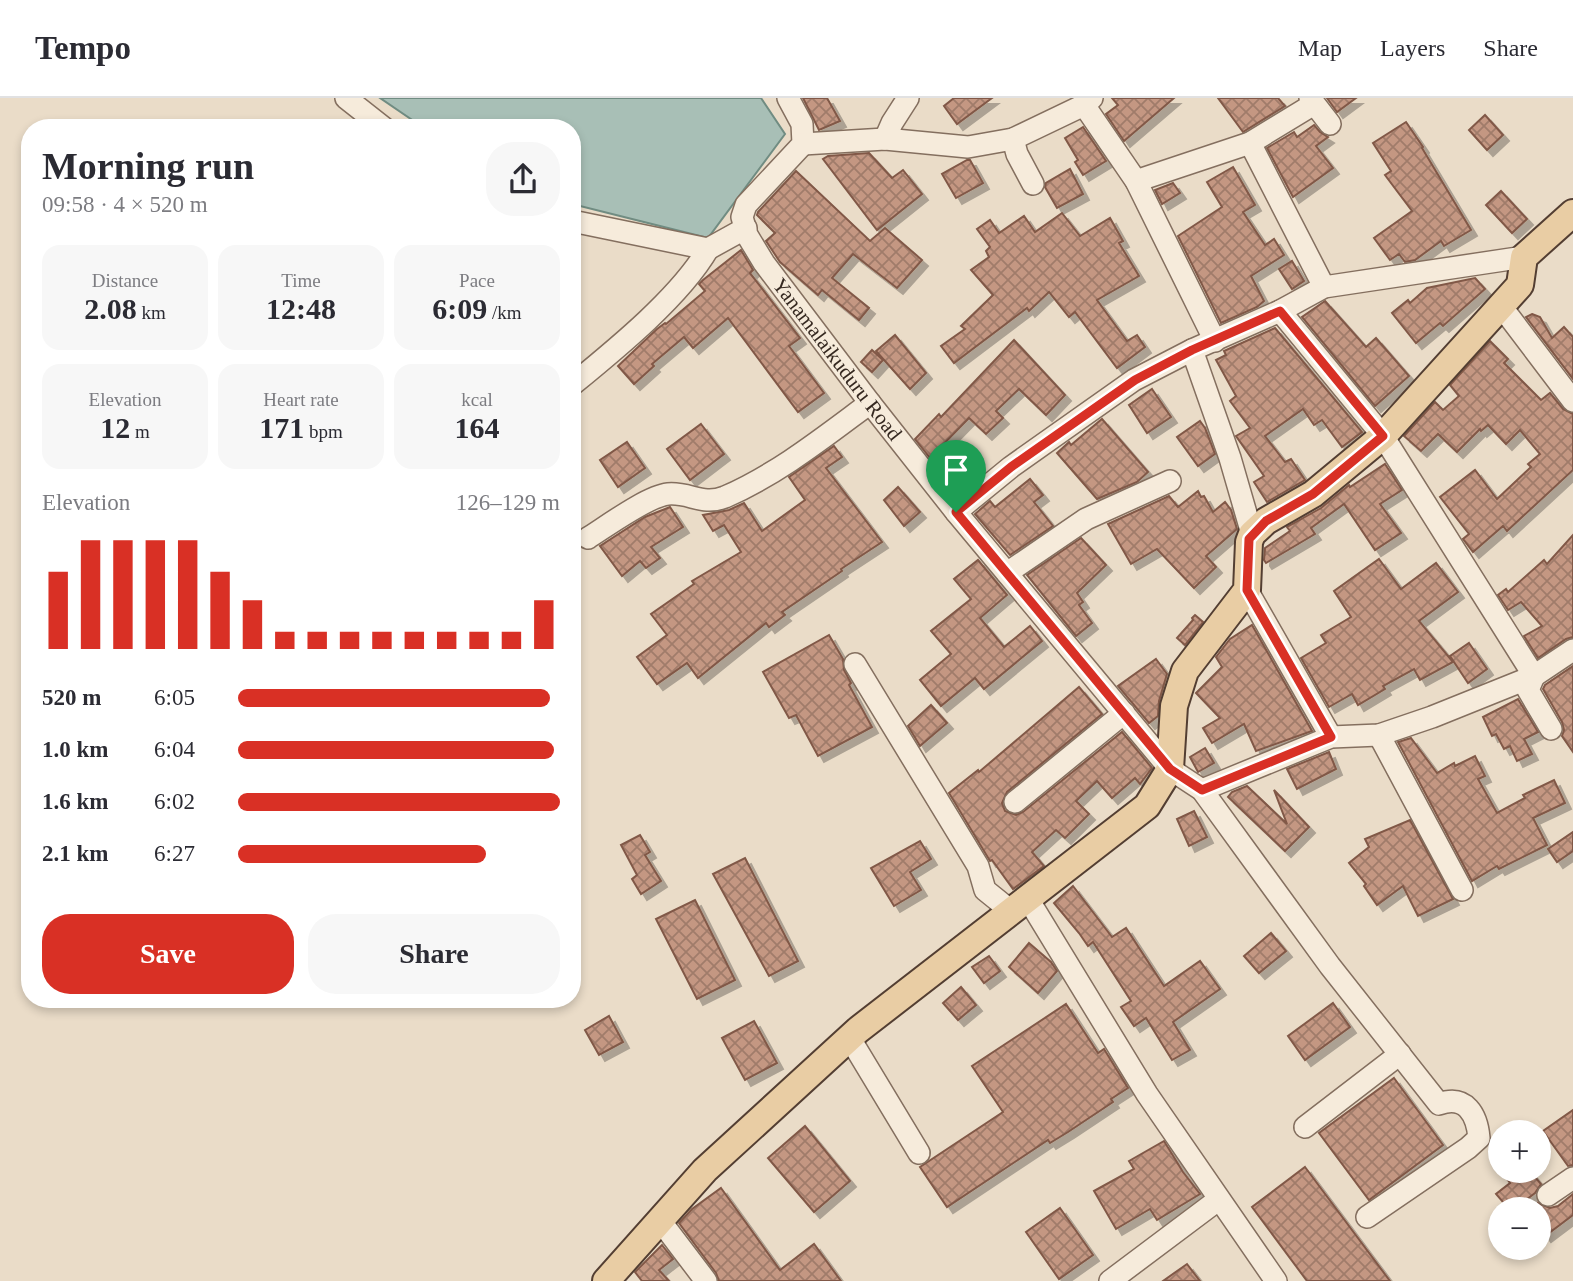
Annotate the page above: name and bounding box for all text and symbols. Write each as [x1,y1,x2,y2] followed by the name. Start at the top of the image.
[35,30,131,66] text: Tempo
[1298,35,1342,61] text: Map
[1380,35,1445,61] text: Layers
[1483,35,1538,61] text: Share
[486,142,560,216] button: share
[42,145,254,187] text: Morning run
[42,192,208,217] text: 09:58 · 4 × 520 m
[92,270,158,291] text: Distance
[281,270,321,291] text: Time
[459,270,495,291] text: Pace
[768,273,907,446] street label: Yanamalaikuduru Road
[84,292,137,325] text: 2.08
[266,292,336,325] text: 12:48
[432,292,487,325] text: 6:09
[137,302,166,323] text: km
[487,302,522,323] text: /km
[89,389,161,410] text: Elevation
[263,389,339,410] text: Heart rate
[461,389,493,410] text: kcal
[100,411,130,444] text: 12
[259,411,304,444] text: 171
[455,411,500,444] text: 164
[130,421,150,442] text: m
[304,421,343,442] text: bpm
[926,440,986,512] pin
[937,451,975,489] icon: arrive
[42,490,130,515] text: Elevation
[456,490,560,515] text: 126–129 m
[42,685,101,710] text: 520 m
[154,685,195,710] text: 6:05
[42,737,108,762] text: 1.0 km
[154,737,195,762] text: 6:04
[42,789,108,814] text: 1.6 km
[154,789,195,814] text: 6:02
[42,841,108,866] text: 2.1 km
[154,841,195,866] text: 6:27
[42,914,294,994] button: Save
[308,914,560,994] button: Share
[1488,1120,1551,1260] map controls
[1488,1120,1551,1183] button: +
[1488,1197,1551,1260] button: −

